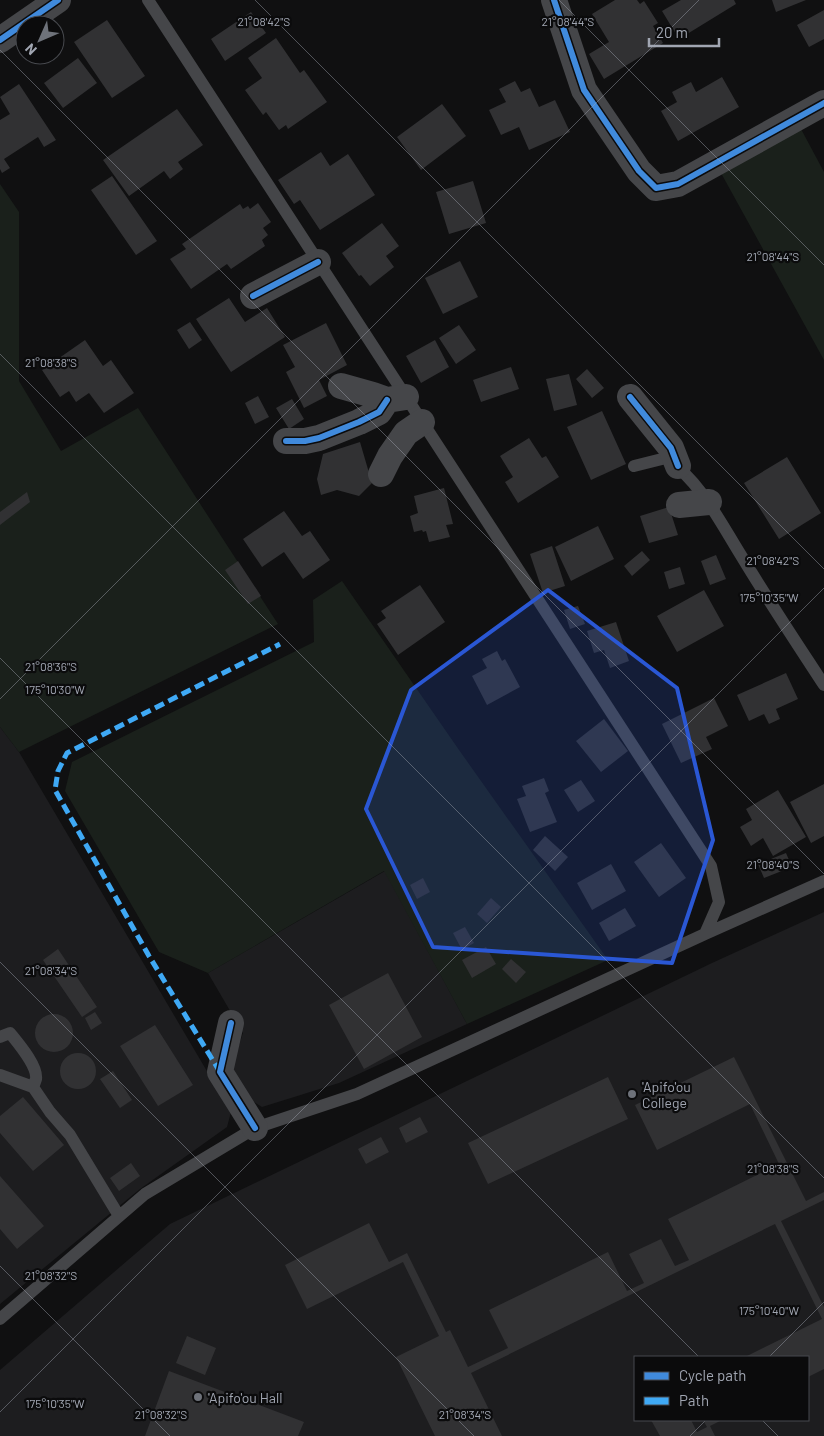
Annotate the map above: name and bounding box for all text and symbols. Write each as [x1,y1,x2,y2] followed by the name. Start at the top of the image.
[238,14,290,28] text: 21°08'42"S
[542,14,594,28] text: 21°08'44"S
[15,15,65,65] north arrow
[649,15,719,47] scale bar
[656,23,688,41] text: 20 m
[21,40,40,59] text: N
[747,249,799,263] text: 21°08'44"S
[25,355,77,369] text: 21°08'38"S
[747,553,799,567] text: 21°08'42"S
[739,590,799,604] text: 175°10'35"W
[25,659,77,673] text: 21°08'36"S
[25,682,85,696] text: 175°10'30"W
[746,857,800,871] text: 21°08'40"S
[25,963,77,977] text: 21°08'34"S
[642,1078,691,1111] place label: 'Apifo'ou College
[626,1088,638,1100] marker: 'Apifo'ou College
[747,1161,799,1175] text: 21°08'38"S
[25,1268,77,1282] text: 21°08'32"S
[739,1303,800,1317] text: 175°10'40"W
[634,1356,809,1421] legend
[679,1366,746,1384] text: Cycle path
[208,1389,282,1406] place label: 'Apifo'ou Hall
[192,1391,204,1403] marker: 'Apifo'ou Hall
[679,1391,709,1409] text: Path
[25,1396,85,1410] text: 175°10'35"W
[135,1407,187,1421] text: 21°08'32"S
[439,1407,491,1421] text: 21°08'34"S

